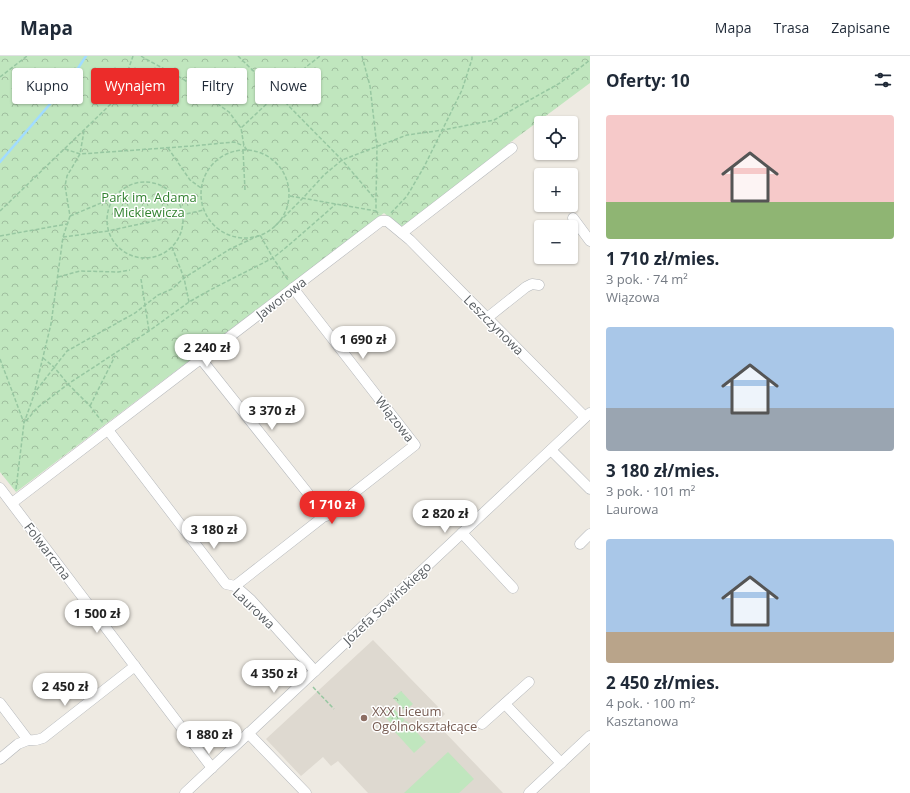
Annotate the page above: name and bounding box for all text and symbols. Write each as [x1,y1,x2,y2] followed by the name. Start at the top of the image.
[20,15,73,41] text: Mapa
[715,18,752,37] text: Mapa
[774,18,809,37] text: Trasa
[831,18,890,37] text: Zapisane
[12,68,83,104] chip: Kupno
[91,68,179,104] chip: Wynajem
[187,68,247,104] chip: Filtry
[255,68,321,104] chip: Nowe
[606,69,690,92] text: Oferty: 10
[872,69,894,91] icon: filters
[534,116,578,264] map controls
[534,116,578,160] button: locate
[714,141,786,213] icon: home
[534,168,578,212] button: +
[101,188,197,221] park label: Park im. Adama Mickiewicza
[534,220,578,264] button: −
[606,247,719,270] text: 1 710 zł/mies.
[606,270,688,288] text: 3 pok. · 74 m²
[251,273,310,324] street label: Jaworowa
[606,288,660,306] text: Wiązowa
[460,291,528,359] street label: Leszczynowa
[322,326,404,360] pin: 1 690 zł
[340,330,386,348] text: 1 690 zł
[166,334,248,368] pin: 2 240 zł
[184,338,230,356] text: 2 240 zł
[714,353,786,425] icon: home
[371,392,419,446] street label: Wiązowa
[231,397,313,431] pin: 3 370 zł
[249,401,295,419] text: 3 370 zł
[606,459,719,482] text: 3 180 zł/mies.
[606,482,695,500] text: 3 pok. · 101 m²
[291,491,373,525] pin: 1 710 zł
[309,495,355,513] text: 1 710 zł
[404,500,486,534] pin: 2 820 zł
[606,500,658,518] text: Laurowa
[422,504,468,522] text: 2 820 zł
[173,516,255,550] pin: 3 180 zł
[20,518,76,584] street label: Folwarczna
[191,520,237,538] text: 3 180 zł
[338,557,435,650] street label: Józefa Sowińskiego
[714,565,786,637] icon: home
[229,583,279,633] street label: Laurowa
[56,600,138,634] pin: 1 500 zł
[74,604,120,622] text: 1 500 zł
[233,660,315,694] pin: 4 350 zł
[251,664,297,682] text: 4 350 zł
[606,671,719,694] text: 2 450 zł/mies.
[24,673,106,707] pin: 2 450 zł
[42,677,88,695] text: 2 450 zł
[606,694,695,712] text: 4 pok. · 100 m²
[372,702,477,735] place label: XXX Liceum Ogólnokształcące
[606,712,678,730] text: Kasztanowa
[359,713,369,723] marker: XXX Liceum Ogólnokształcące
[168,721,250,755] pin: 1 880 zł
[186,725,232,743] text: 1 880 zł

